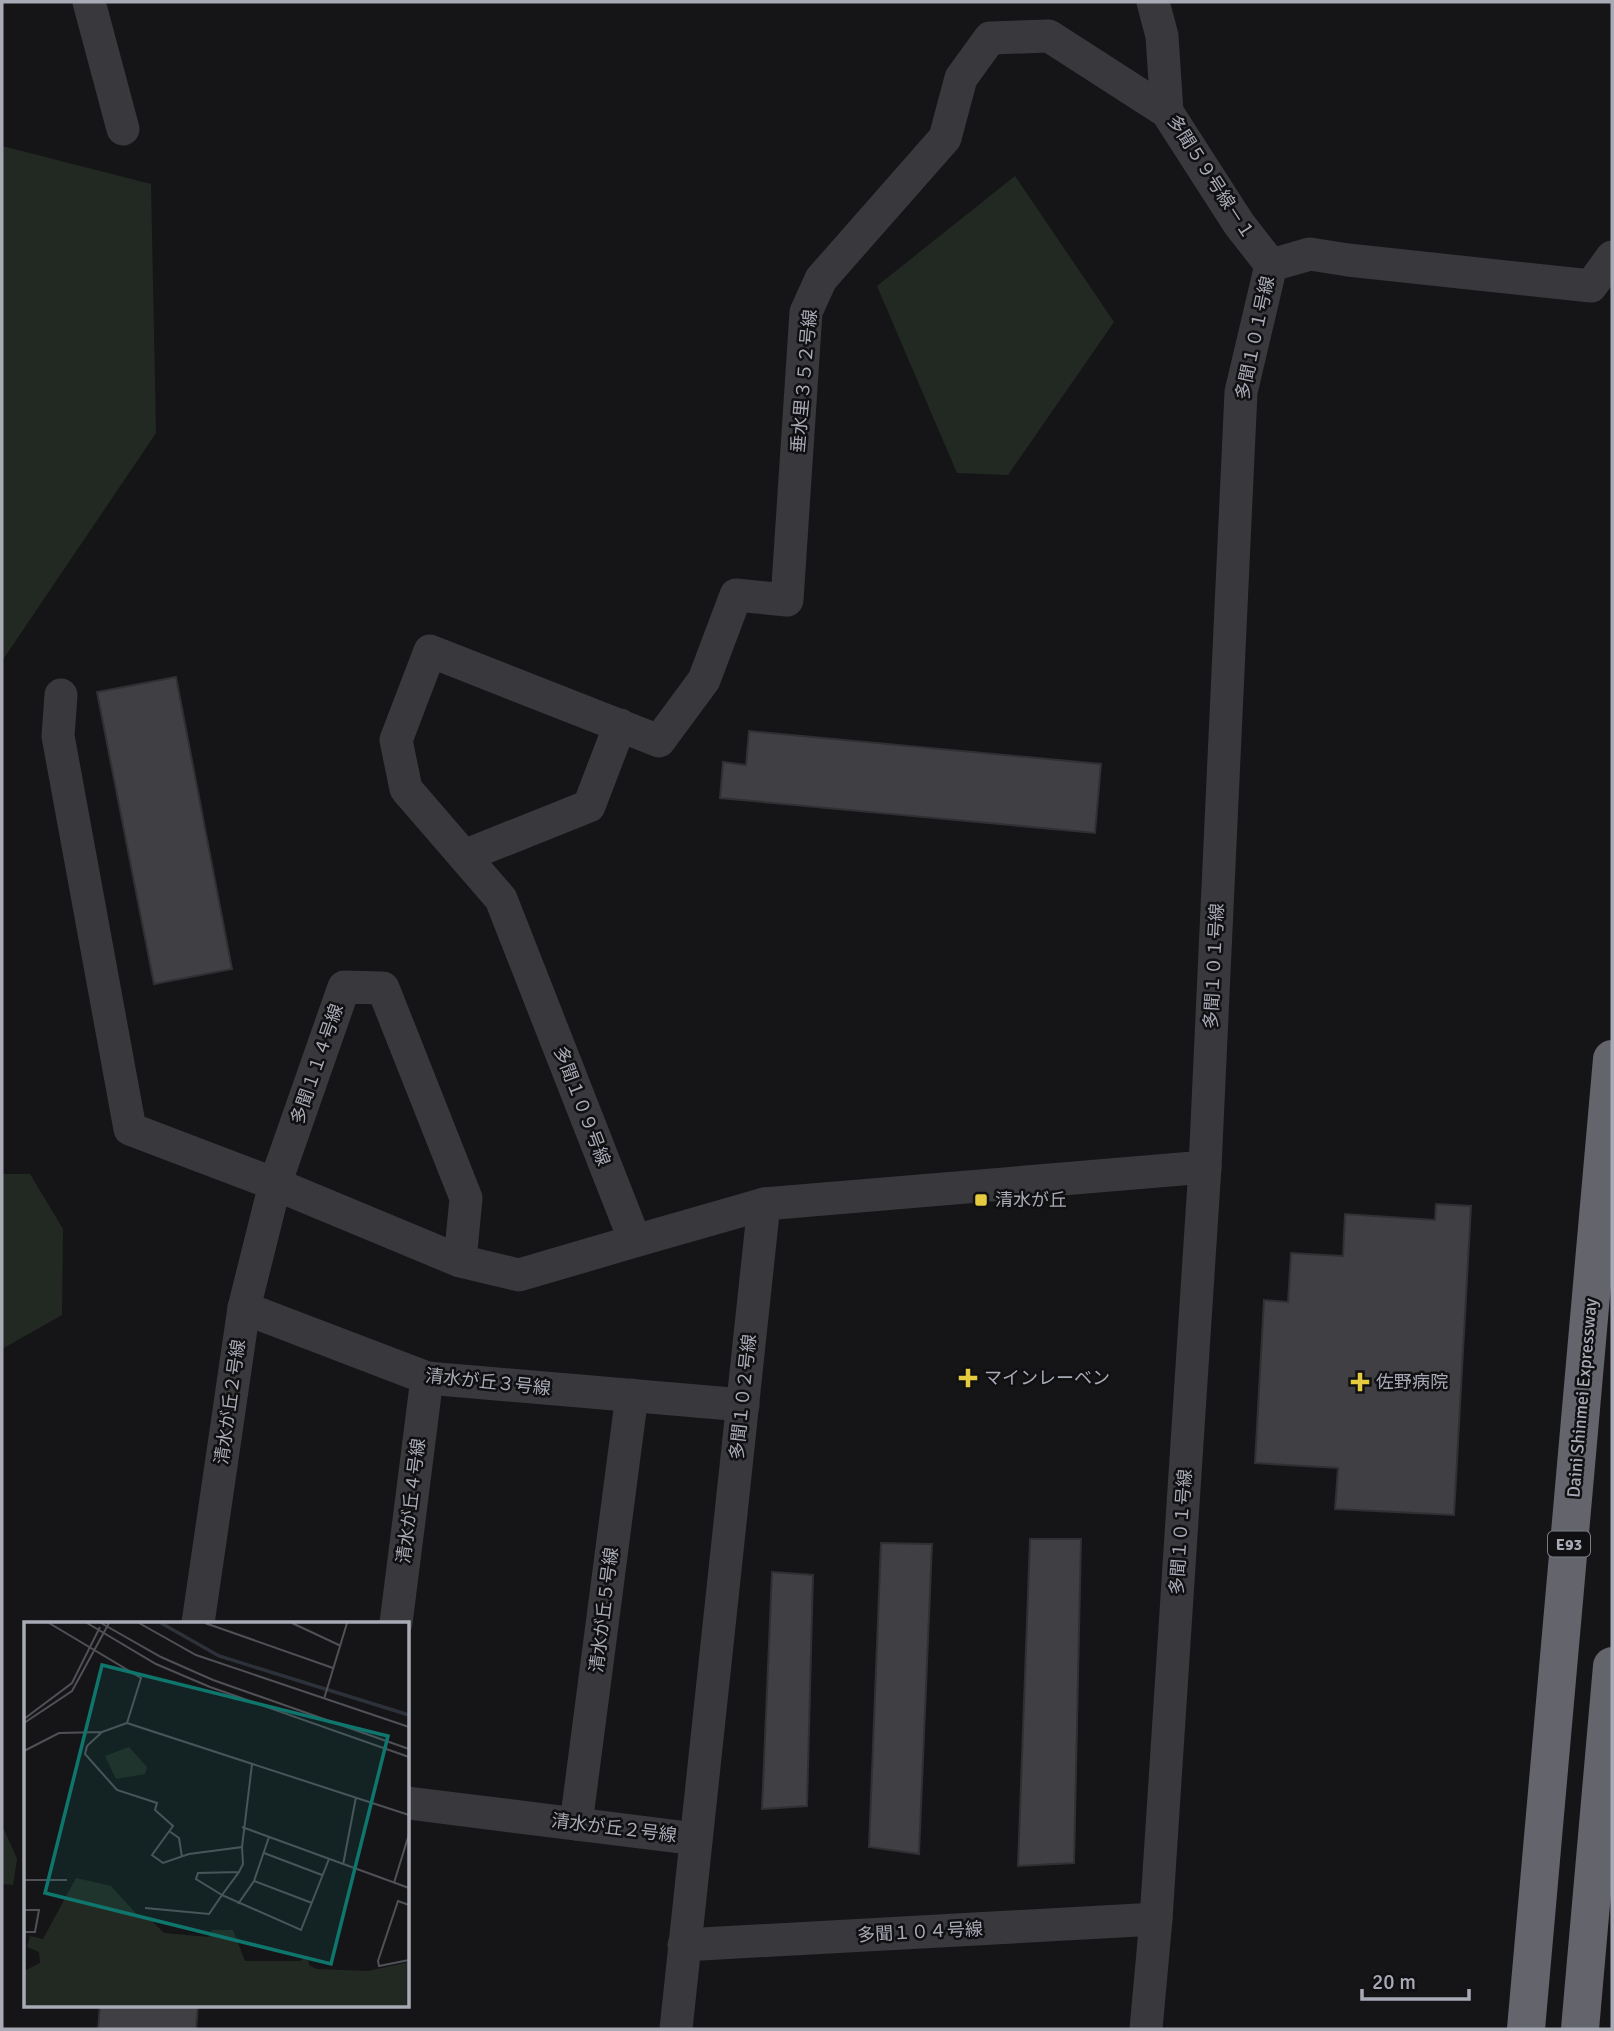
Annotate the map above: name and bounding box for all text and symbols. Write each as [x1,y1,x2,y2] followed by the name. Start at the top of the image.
[1163,111,1259,243] street label: 多聞５９号線－１
[1231,274,1279,402] street label: 多聞１０１号線
[787,308,821,454] street label: 垂水里３５２号線
[1200,903,1228,1029] street label: 多聞１０１号線
[286,1001,348,1127] street label: 多聞１１４号線
[549,1043,615,1169] street label: 多聞１０９号線
[995,1189,1067,1211] place label: 清水が丘
[973,1192,989,1208] marker: 清水が丘
[1562,1297,1602,1499] street label: Daini Shinmei Expressway
[725,1333,761,1461] street label: 多聞１０２号線
[210,1338,250,1466] street label: 清水が丘２号線
[424,1364,552,1400] street label: 清水が丘３号線
[984,1367,1110,1389] place label: マインレーベン
[958,1368,978,1388] marker: マインレーベン
[1376,1371,1448,1393] place label: 佐野病院
[1350,1372,1370,1392] marker: 佐野病院
[392,1437,430,1565] street label: 清水が丘４号線
[1166,1468,1196,1596] street label: 多聞１０１号線
[1548,1532,1590,1556] road number: E93
[585,1546,623,1674] street label: 清水が丘５号線
[24,1622,410,2007] inset map
[550,1809,678,1847] street label: 清水が丘２号線
[857,1918,983,1946] street label: 多聞１０４号線
[1362,1958,1469,2002] scale bar
[1372,1969,1416,1995] text: 20 m

